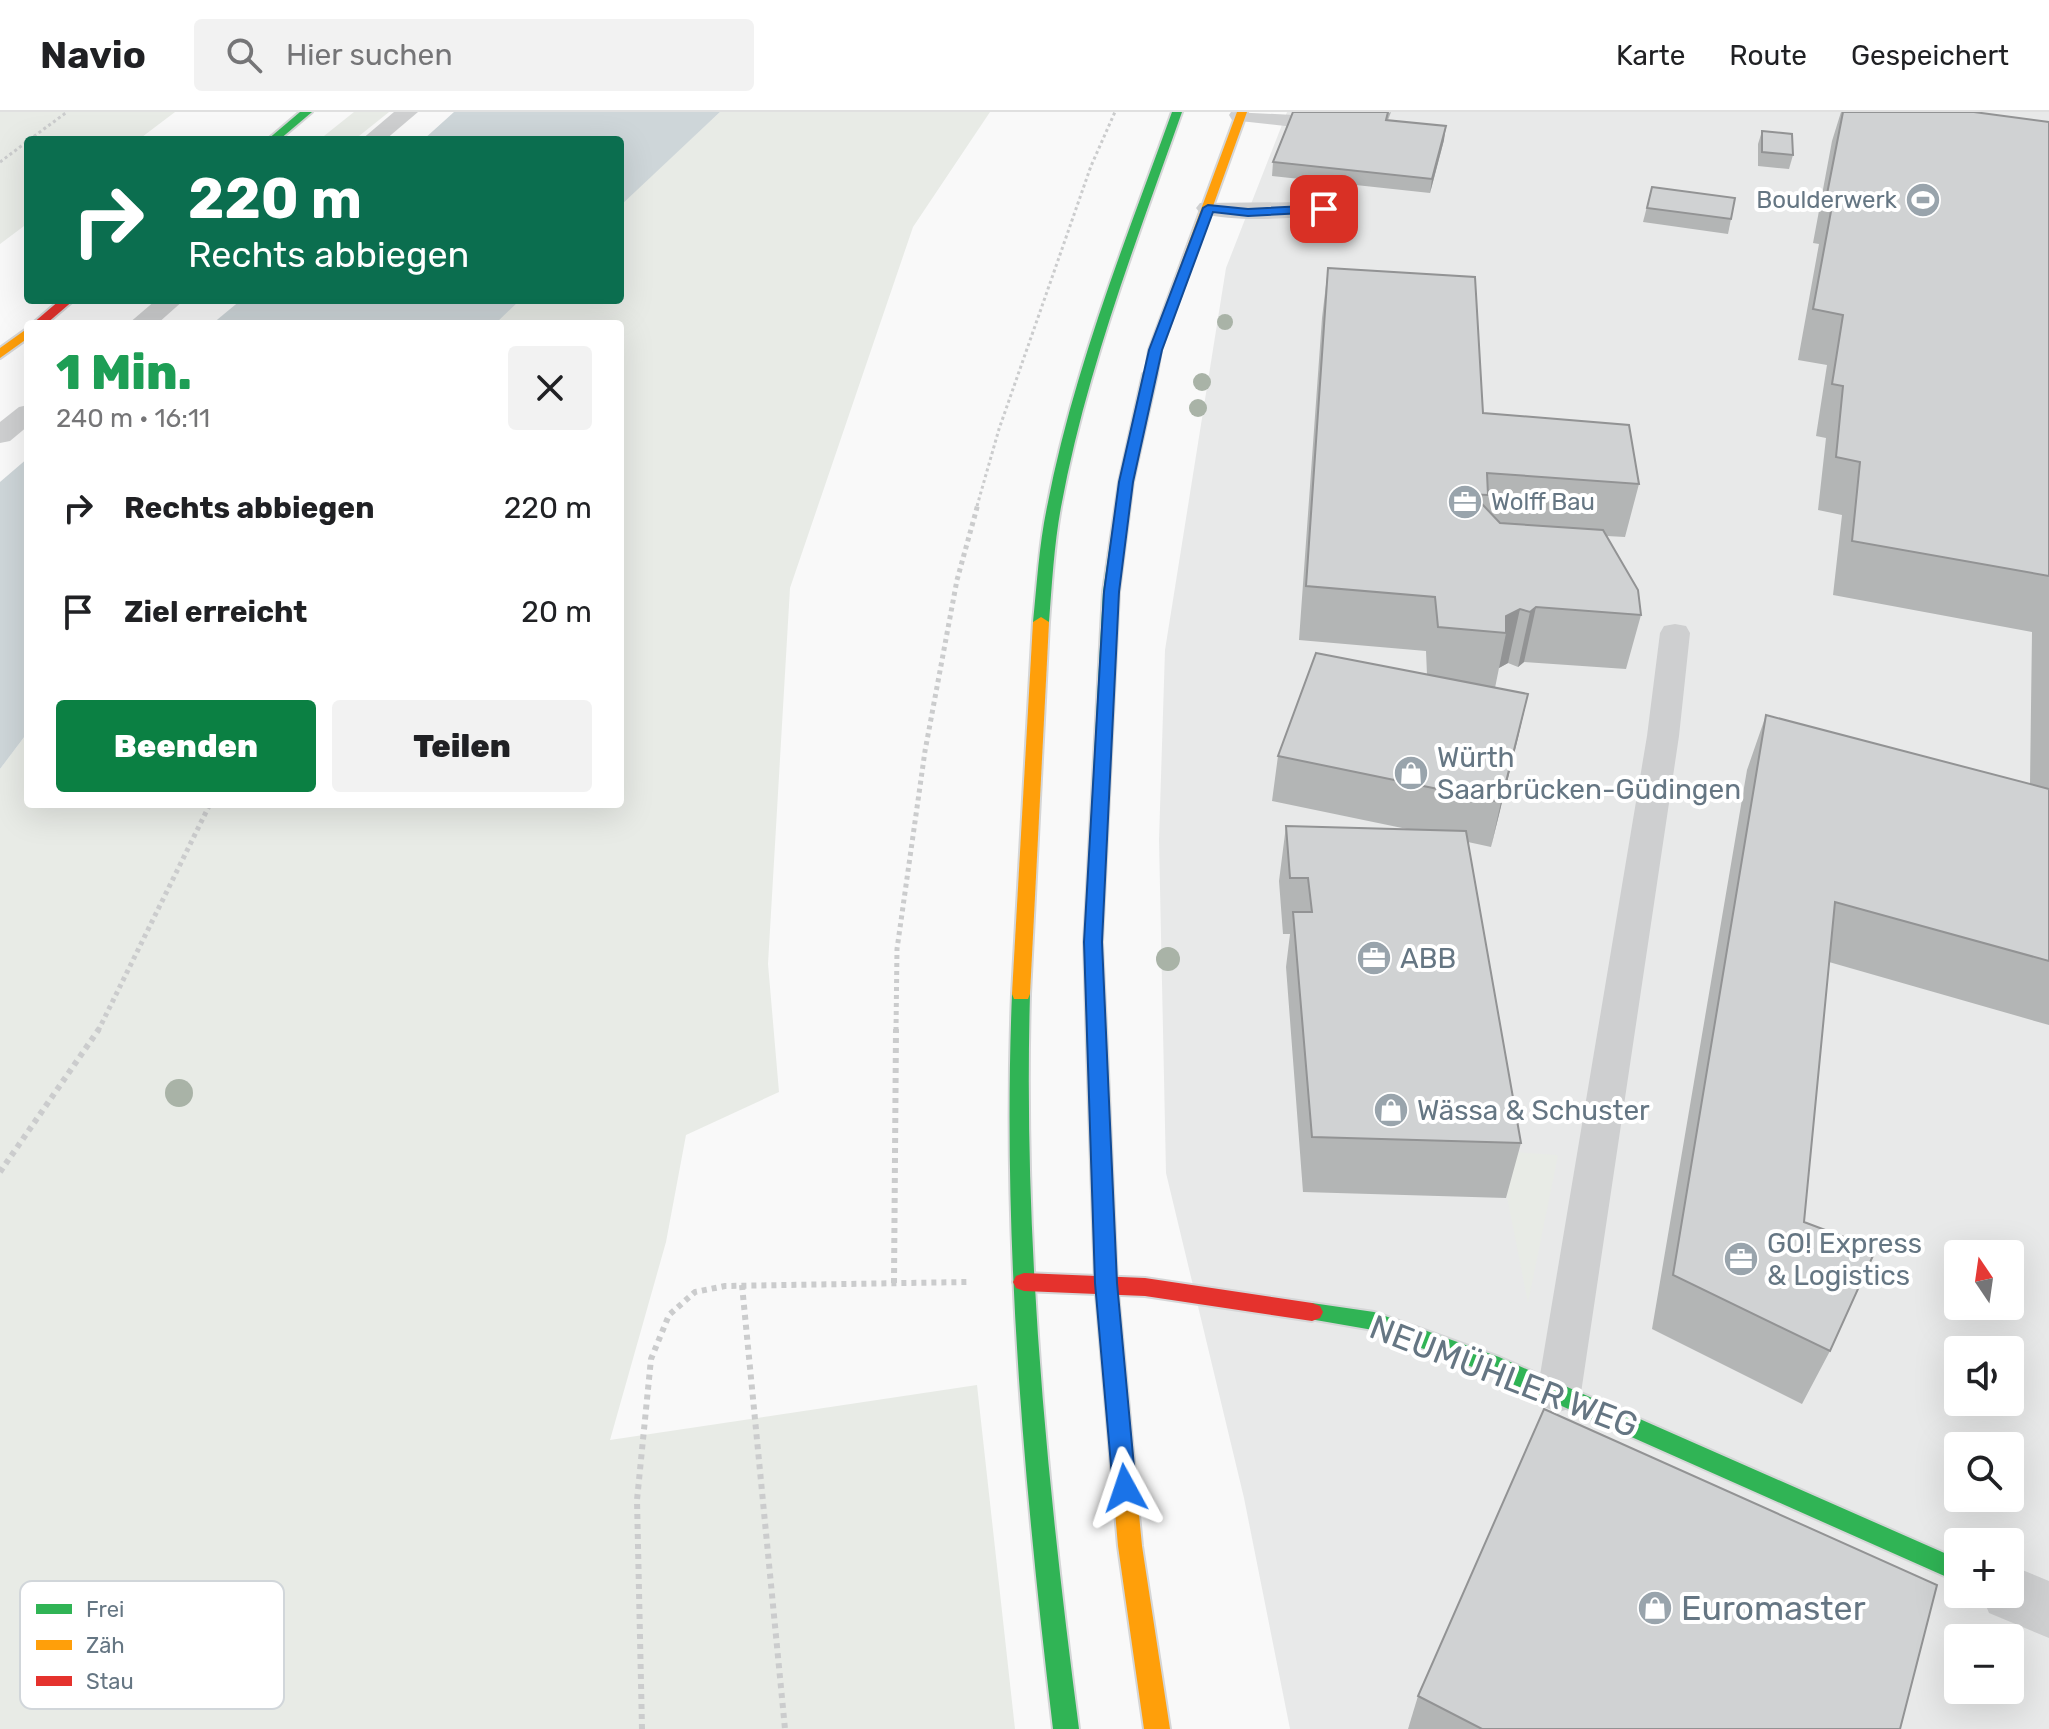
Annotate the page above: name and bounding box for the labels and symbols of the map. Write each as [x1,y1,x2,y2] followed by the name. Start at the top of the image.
[1290,175,1358,243] pin
[1904,181,1942,219] sports icon: Boulderwerk
[1756,186,1898,214] place label: Boulderwerk
[1446,483,1484,521] office icon: Wolff Bau
[1491,488,1595,516] place label: Wolff Bau
[1437,741,1741,806] place label: Würth Saarbrücken-Güdingen
[1392,754,1430,792] shop icon: Würth Saarbrücken-Güdingen
[1355,939,1393,977] office icon: ABB
[1400,942,1456,975] place label: ABB
[1372,1091,1410,1129] shop icon: Wässa & Schuster
[1417,1094,1650,1127] place label: Wässa & Schuster
[1767,1227,1922,1292] place label: GO! Express & Logistics
[1722,1240,1760,1278] office icon: GO! Express & Logistics
[1944,1240,2024,1320] north arrow
[1364,1306,1644,1446] street label: NEUMÜHLER WEG
[1083,1446,1167,1530] position arrow
[20,1581,284,1709] legend
[1681,1588,1866,1629] place label: Euromaster
[1636,1589,1674,1627] shop icon: Euromaster
[86,1596,124,1623] text: Frei
[86,1632,125,1659] text: Zäh
[86,1668,134,1695] text: Stau

